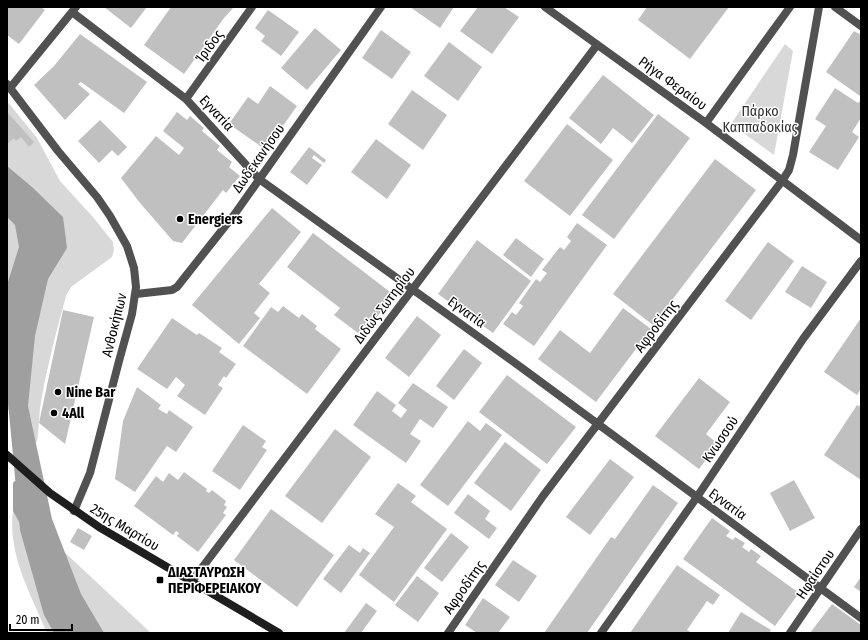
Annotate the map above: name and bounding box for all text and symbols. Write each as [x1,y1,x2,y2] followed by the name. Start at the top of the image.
[192,26,227,66] street label: Ίριδος
[635,53,710,114] street label: Ρήγα Φεραίου
[196,92,237,135] street label: Εγνατία
[723,103,798,136] park label: Πάρκο Καππαδοκίας
[228,121,288,196] street label: Δωδεκανήσου
[188,211,243,228] place label: Energiers
[175,214,185,224] marker: Energiers
[350,264,419,347] street label: Διδώς Σωτηρίου
[98,291,131,359] street label: Ανθοκήπων
[444,293,489,332] street label: Εγνατία
[631,297,682,356] street label: Αφροδίτης
[66,384,116,401] place label: Nine Bar
[53,387,63,397] marker: Nine Bar
[62,405,85,422] place label: 4All
[49,408,59,418] marker: 4All
[699,413,742,466] street label: Κνωσσού
[705,485,750,524] street label: Εγνατία
[87,500,162,555] street label: 25ης Μαρτίου
[793,546,838,602] street label: Ηφαίστου
[440,557,489,617] street label: Αφροδίτης
[167,564,262,597] place label: ΔΙΑΣΤΑΥΡΩΣΗ ΠΕΡΙΦΕΡΕΙΑΚΟΥ
[155,575,165,585] marker: ΔΙΑΣΤΑΥΡΩΣΗ ΠΕΡΙΦΕΡΕΙΑΚΟΥ
[10,606,72,632] scale bar
[16,613,40,627] text: 20 m

